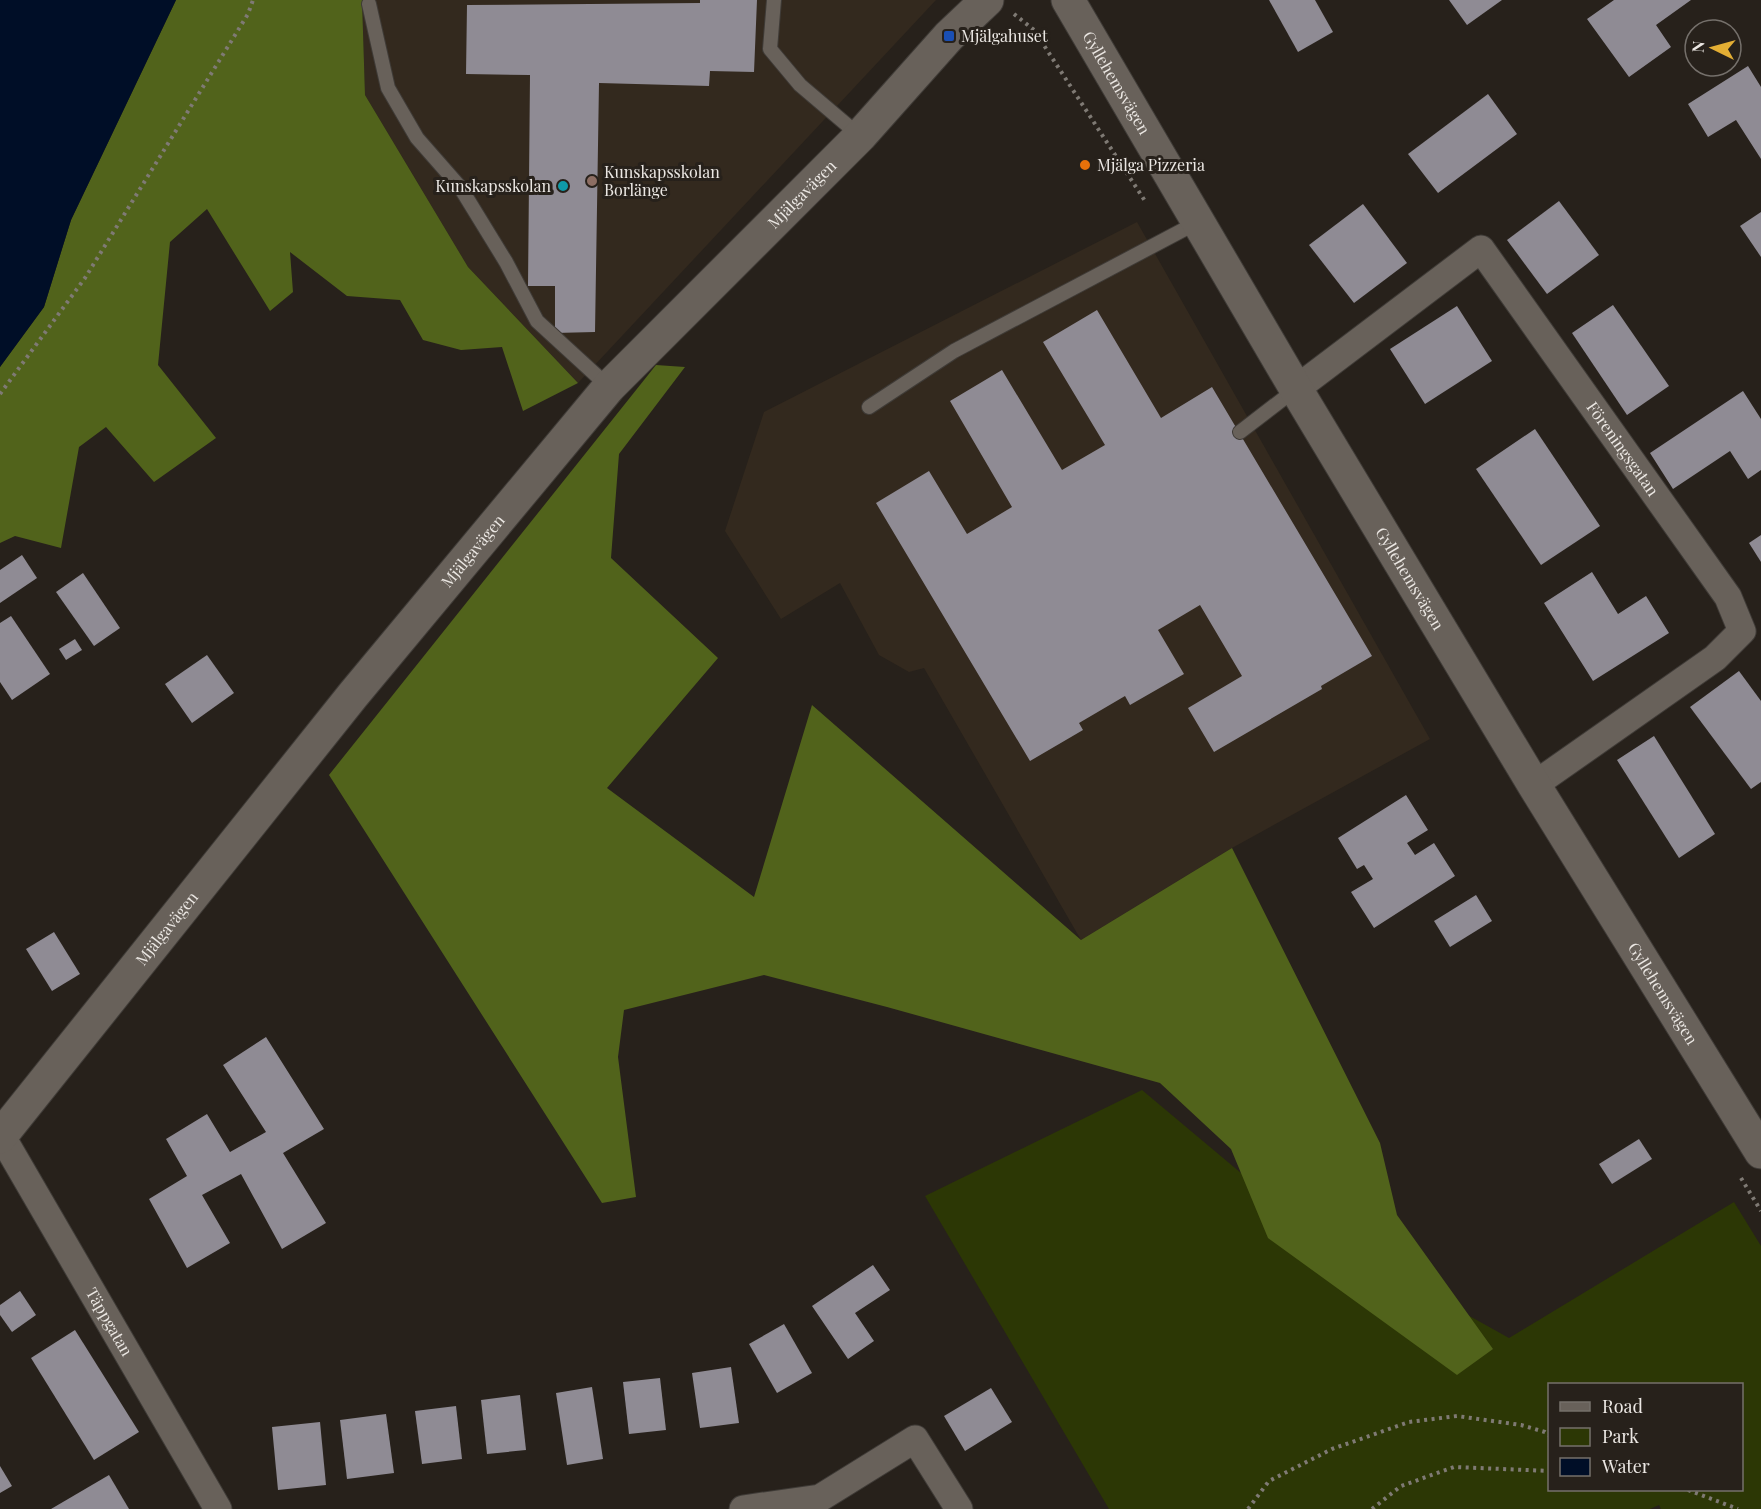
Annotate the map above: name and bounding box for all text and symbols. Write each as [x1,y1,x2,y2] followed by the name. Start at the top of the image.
[1683,18,1743,78] north arrow
[961,25,1048,46] place label: Mjälgahuset
[1078,27,1156,139] street label: Gyllehemsvägen
[942,29,956,43] marker: Mjälgahuset
[1687,40,1709,53] text: N
[1097,154,1205,175] place label: Mjälga Pizzeria
[763,155,841,232] street label: Mjälgavägen
[1078,158,1092,172] marker: Mjälga Pizzeria
[604,161,720,200] place label: Kunskapsskolan Borlänge
[585,174,599,188] marker: Kunskapsskolan Borlänge
[435,175,551,196] place label: Kunskapsskolan
[556,179,570,193] marker: Kunskapsskolan
[1582,397,1664,500] street label: Föreningsgatan
[436,509,509,591] street label: Mjälgavägen
[1371,523,1450,634] street label: Gyllehemsvägen
[130,887,202,969] street label: Mjälgavägen
[1624,938,1703,1049] street label: Gyllehemsvägen
[82,1284,138,1360] street label: Täppgatan
[1548,1383,1743,1491] legend
[1602,1394,1643,1418] text: Road
[1602,1424,1639,1448] text: Park
[1601,1454,1650,1478] text: Water

